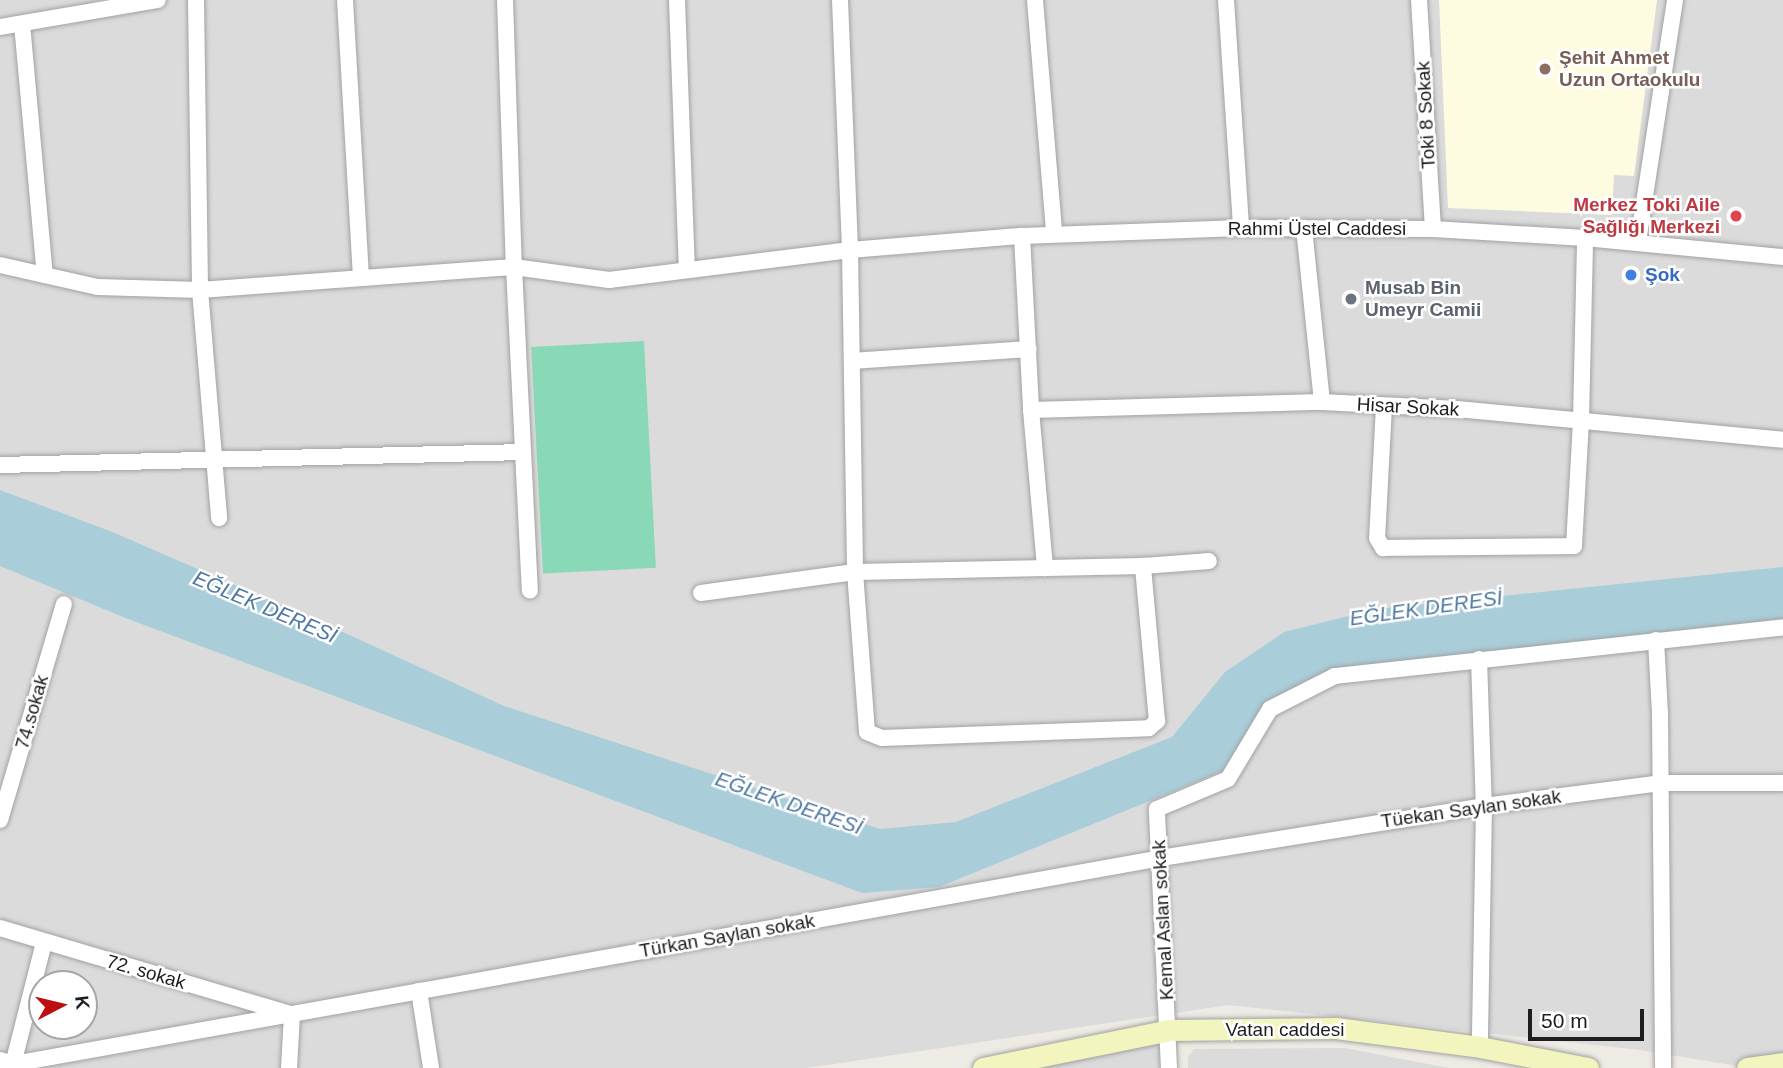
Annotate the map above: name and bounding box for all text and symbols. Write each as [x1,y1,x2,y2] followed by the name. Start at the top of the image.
[1559,47,1700,91] place label: Şehit Ahmet Uzun Ortaokulu
[1412,61,1440,169] street label: Toki 8 Sokak
[1537,61,1553,77] marker: Şehit Ahmet Uzun Ortaokulu
[1573,194,1720,238] place label: Merkez Toki Aile Sağlığı Merkezi
[1726,206,1746,226] marker: Merkez Toki Aile Sağlığı Merkezi
[1228,218,1406,240] street label: Rahmi Üstel Caddesi
[1645,264,1680,286] place label: Şok
[1623,267,1639,283] marker: Şok
[1365,277,1481,321] place label: Musab Bin Umeyr Camii
[1343,291,1359,307] marker: Musab Bin Umeyr Camii
[1356,393,1460,421] street label: Hisar Sokak
[189,565,341,649] water label: EĞLEK DERESİ
[1348,585,1504,631] water label: EĞLEK DERESİ
[11,672,53,752] street label: 74.sokak
[712,766,866,840] water label: EĞLEK DERESİ
[1379,785,1563,833] street label: Tüekan Saylan sokak
[1147,839,1179,1001] street label: Kemal Aslan sokak
[638,909,816,963] street label: Türkan Saylan sokak
[104,950,188,994] street label: 72. sokak
[28,970,98,1040] north arrow
[71,995,94,1011] text: K
[1531,995,1646,1038] scale bar
[1541,1009,1588,1032] text: 50 m
[1225,1019,1345,1041] street label: Vatan caddesi

